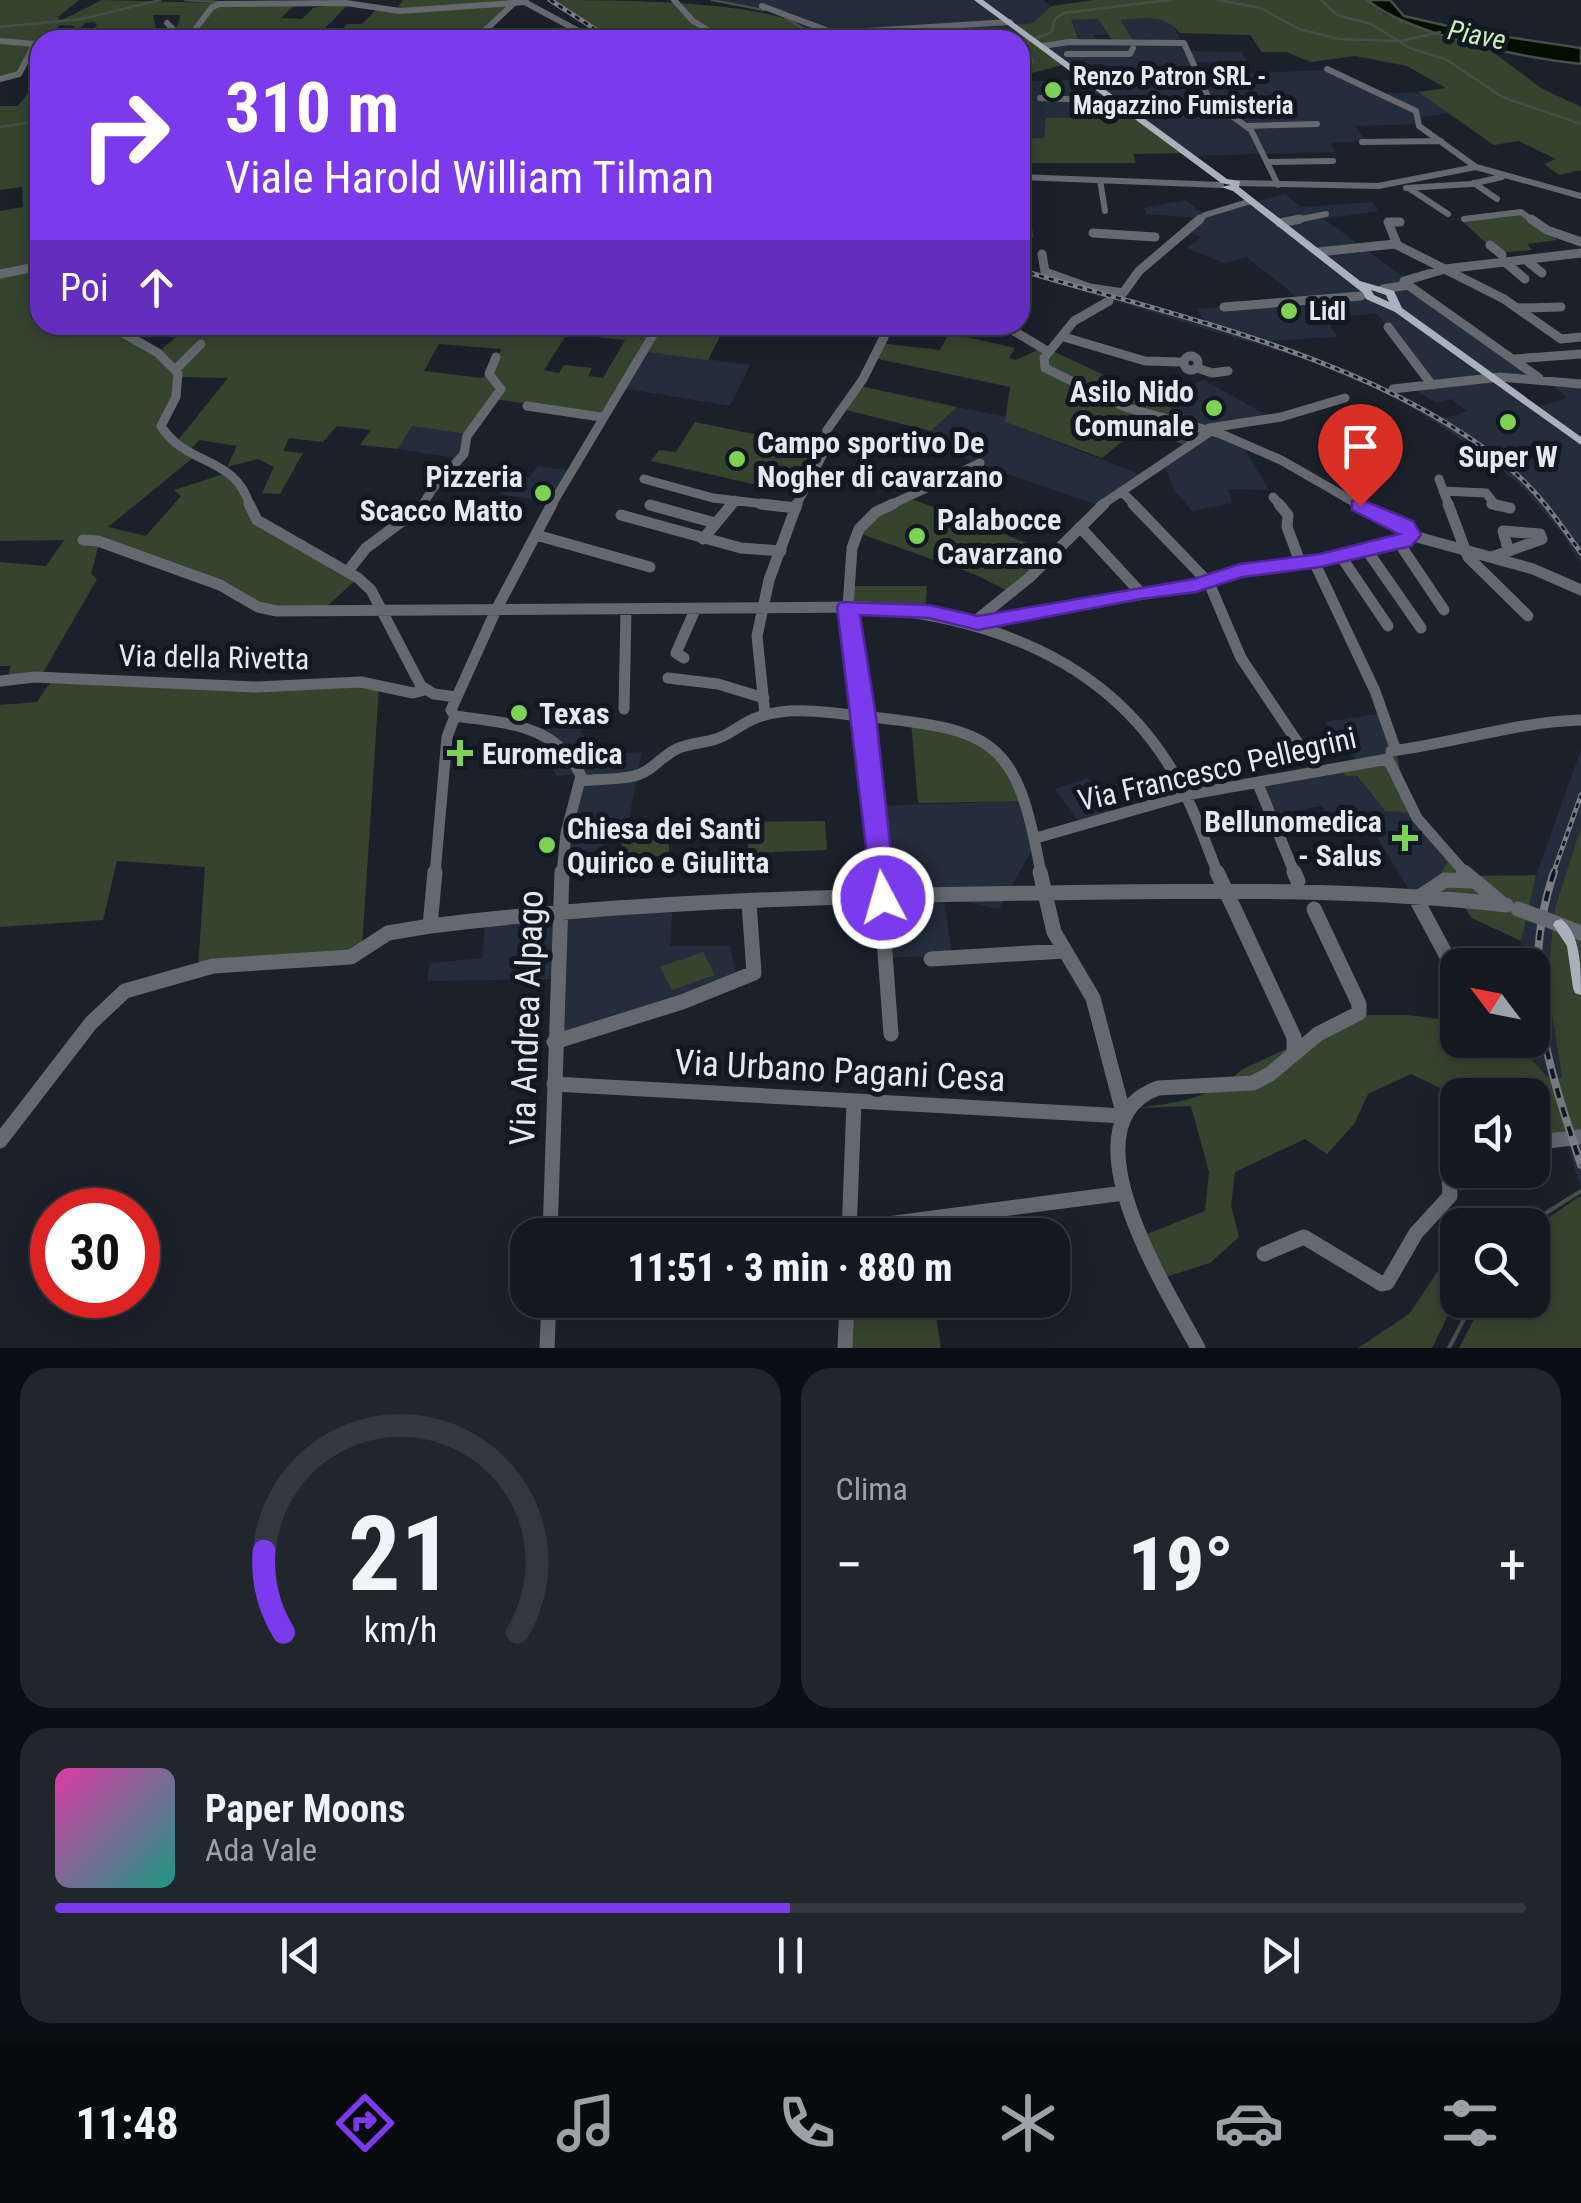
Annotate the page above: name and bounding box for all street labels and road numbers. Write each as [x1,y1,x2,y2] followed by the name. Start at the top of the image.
[118,638,310,676] street label: Via della Rivetta
[1074,720,1360,818] street label: Via Francesco Pellegrini
[502,890,552,1146] street label: Via Andrea Alpago
[673,1042,1007,1100] street label: Via Urbano Pagani Cesa

